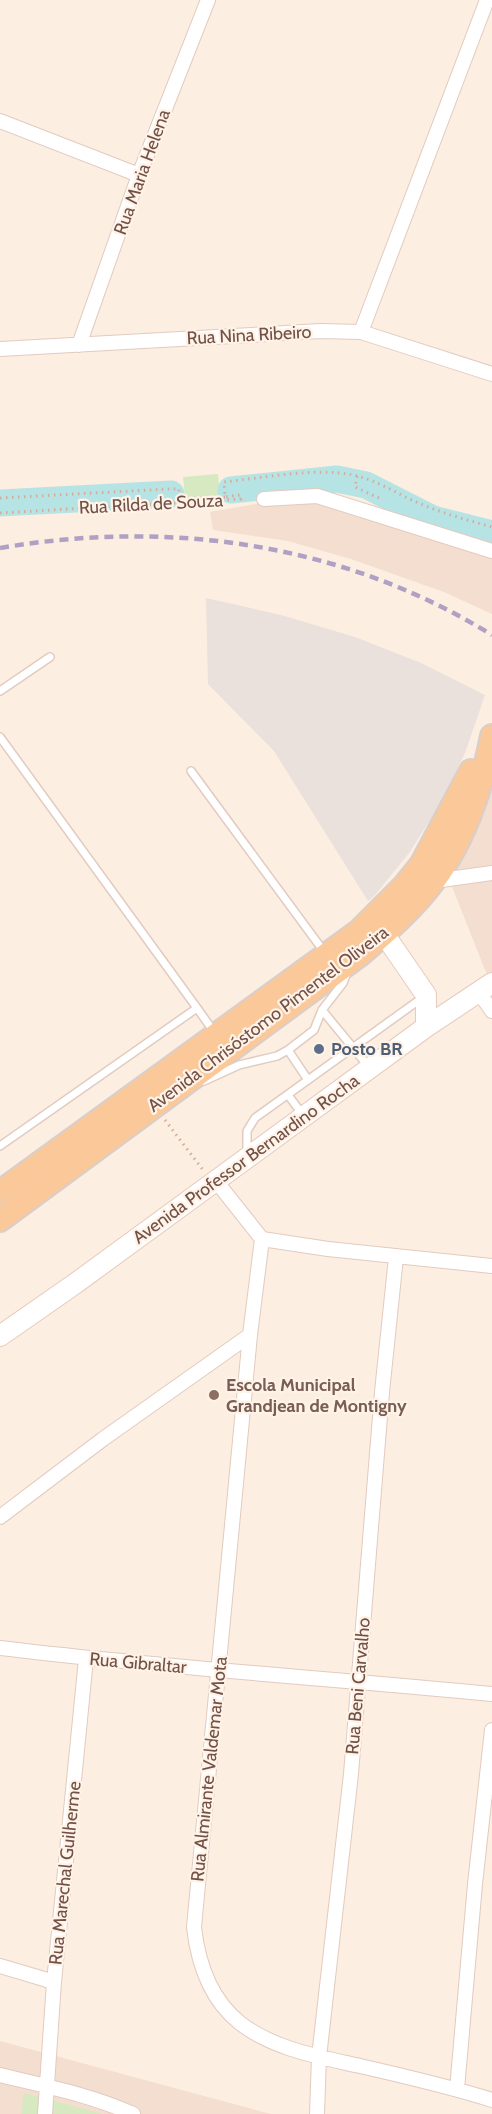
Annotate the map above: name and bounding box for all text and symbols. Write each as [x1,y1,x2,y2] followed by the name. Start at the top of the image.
[109,106,175,238] street label: Rua Maria Helena
[186,321,312,349] street label: Rua Nina Ribeiro
[78,489,224,519] street label: Rua Rilda de Souza
[143,921,393,1117] street label: Avenida Chrisóstomo Pimentel Oliveira
[331,1038,403,1060] place label: Posto BR
[312,1042,326,1056] marker: Posto BR
[129,1069,364,1249] street label: Avenida Professor Bernardino Rocha
[226,1374,407,1417] place label: Escola Municipal Grandjean de Montigny
[207,1388,221,1402] marker: Escola Municipal Grandjean de Montigny
[341,1617,375,1755] street label: Rua Beni Carvalho
[89,1648,188,1678] street label: Rua Gibraltar
[186,1655,232,1883] street label: Rua Almirante Valdemar Mota
[44,1780,86,1966] street label: Rua Marechal Guilherme

